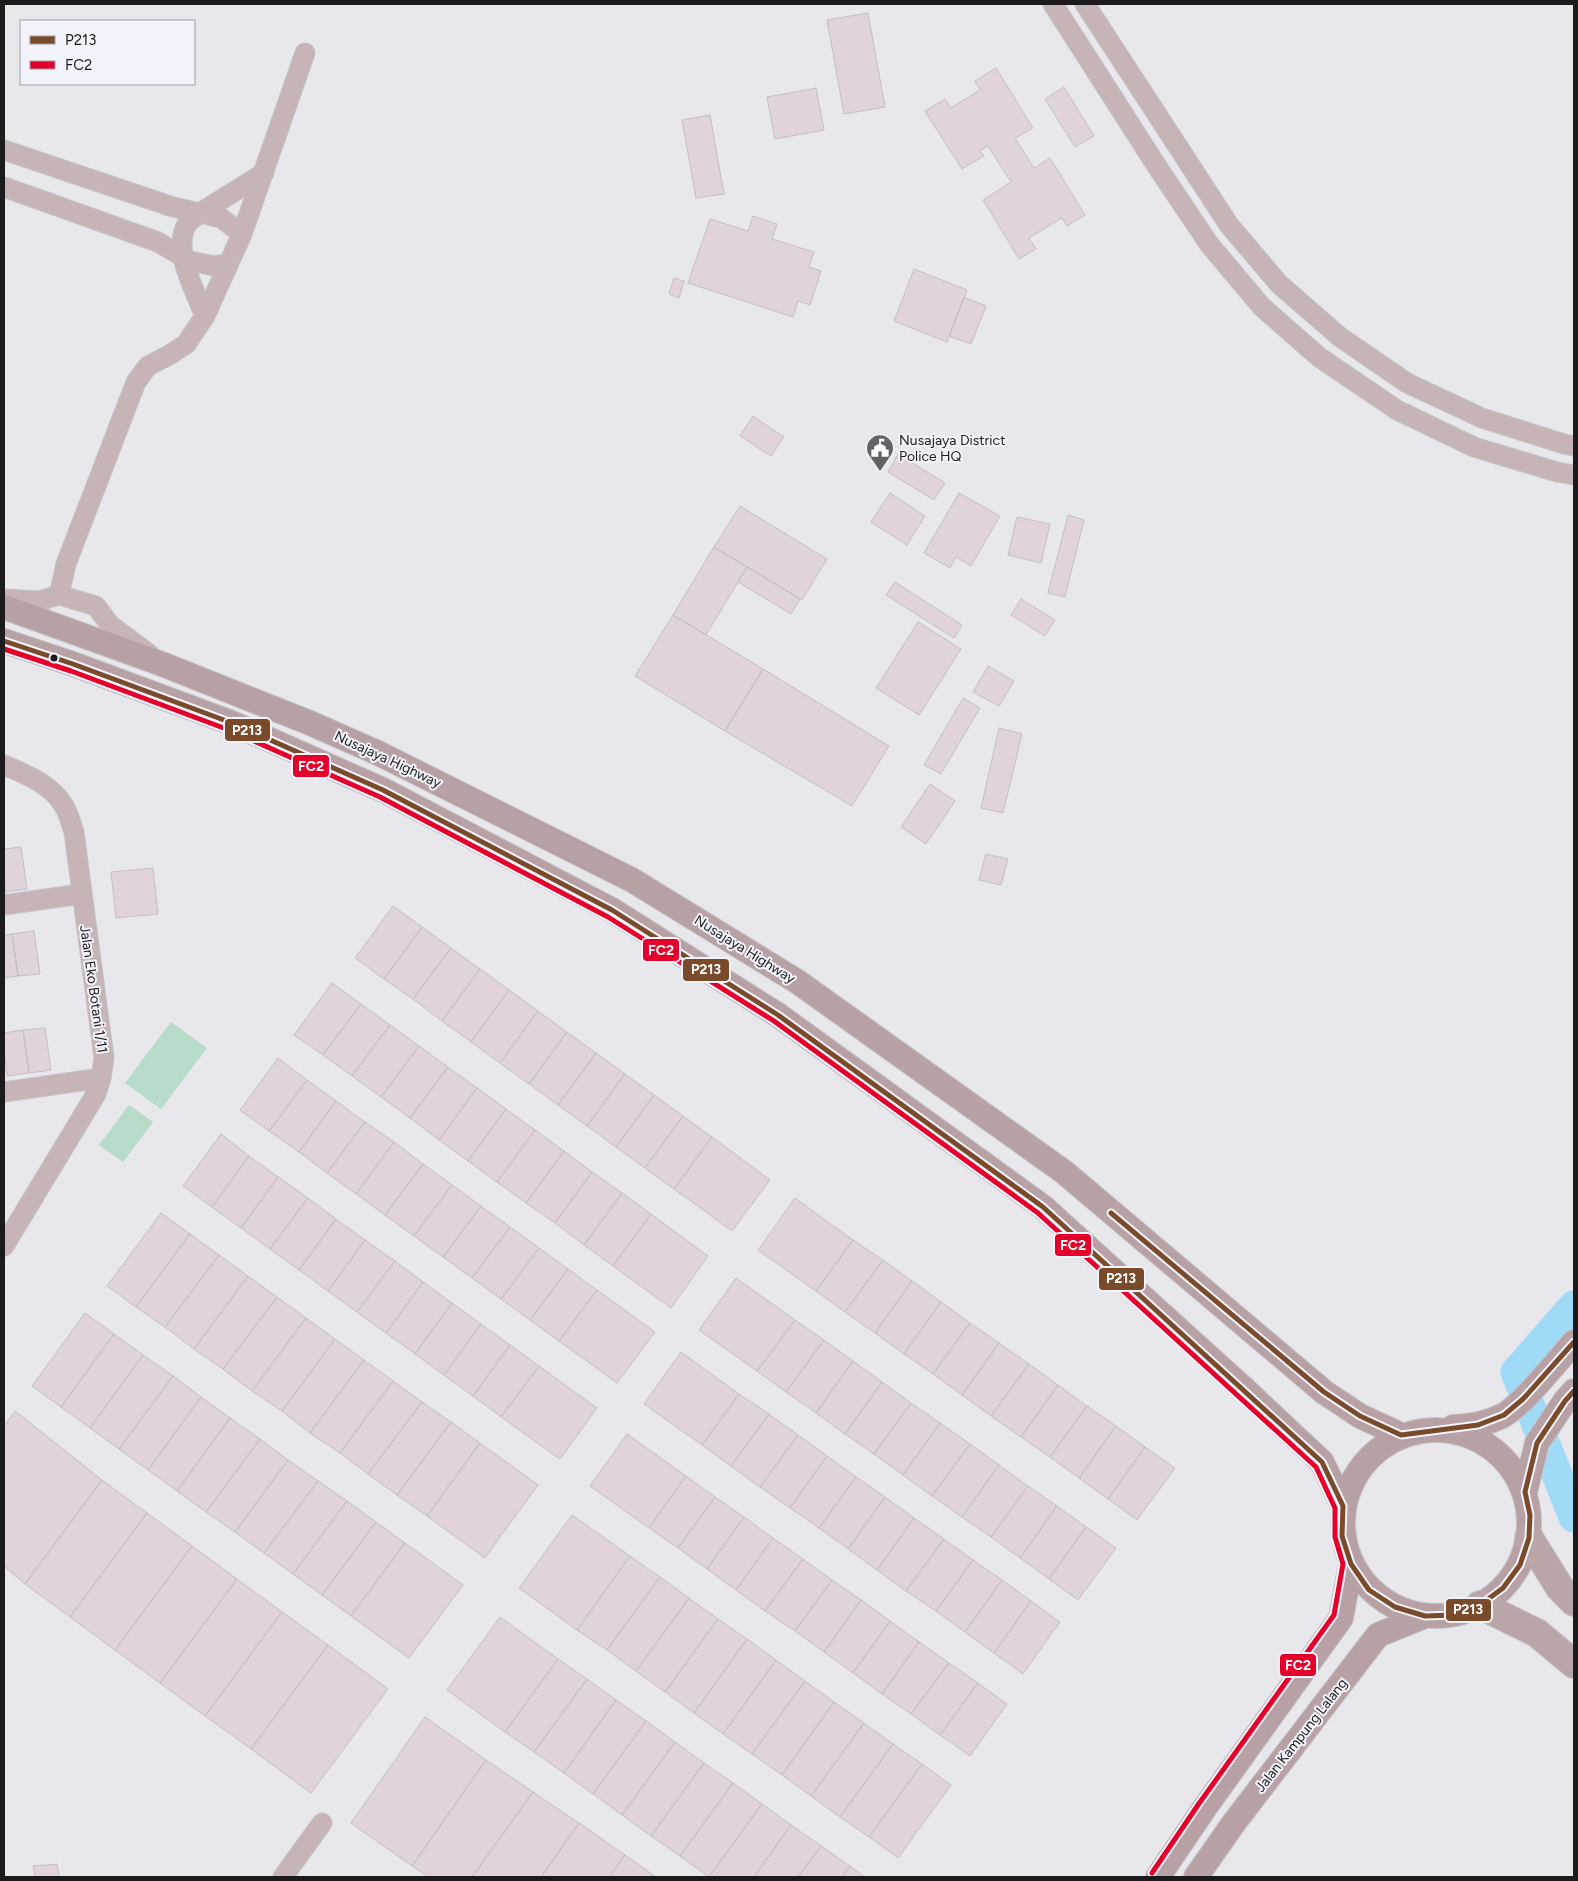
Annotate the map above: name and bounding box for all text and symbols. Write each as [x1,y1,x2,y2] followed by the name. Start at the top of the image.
[20,20,195,85] legend
[65,31,96,49] text: P213
[65,56,92,74] text: FC2
[899,432,1005,465] place label: Nusajaya District Police HQ
[865,433,895,472] public building icon: Nusajaya District Police HQ
[49,653,59,663] unlabelled marker
[224,718,271,742] line badge: P213
[232,722,262,739] text: P213
[332,727,444,792] street label: Nusajaya Highway
[292,754,330,778] line badge: FC2
[298,758,324,775] text: FC2
[691,912,799,988] street label: Nusajaya Highway
[76,924,111,1054] street label: Jalan Eko Botani 1/11
[642,938,680,962] line badge: FC2
[648,942,674,959] text: FC2
[682,958,730,982] line badge: P213
[691,961,721,978] text: P213
[1054,1233,1092,1257] line badge: FC2
[1060,1237,1086,1254] text: FC2
[1098,1267,1145,1291] line badge: P213
[1106,1270,1136,1287] text: P213
[1445,1598,1492,1622] line badge: P213
[1453,1601,1483,1618] text: P213
[1279,1653,1317,1677] line badge: FC2
[1285,1657,1311,1674] text: FC2
[1252,1675,1351,1796] street label: Jalan Kampung Lalang

